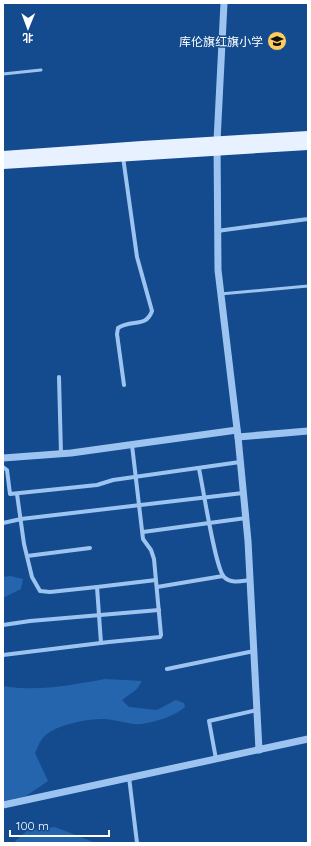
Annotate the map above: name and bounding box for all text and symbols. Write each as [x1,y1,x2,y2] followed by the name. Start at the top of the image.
[8,8,48,48] north arrow
[266,30,288,52] school or university icon: 库伦旗红旗小学
[22,31,33,45] text: 北
[179,34,263,49] place label: 库伦旗红旗小学
[10,812,109,838] scale bar
[16,818,49,833] text: 100 m

